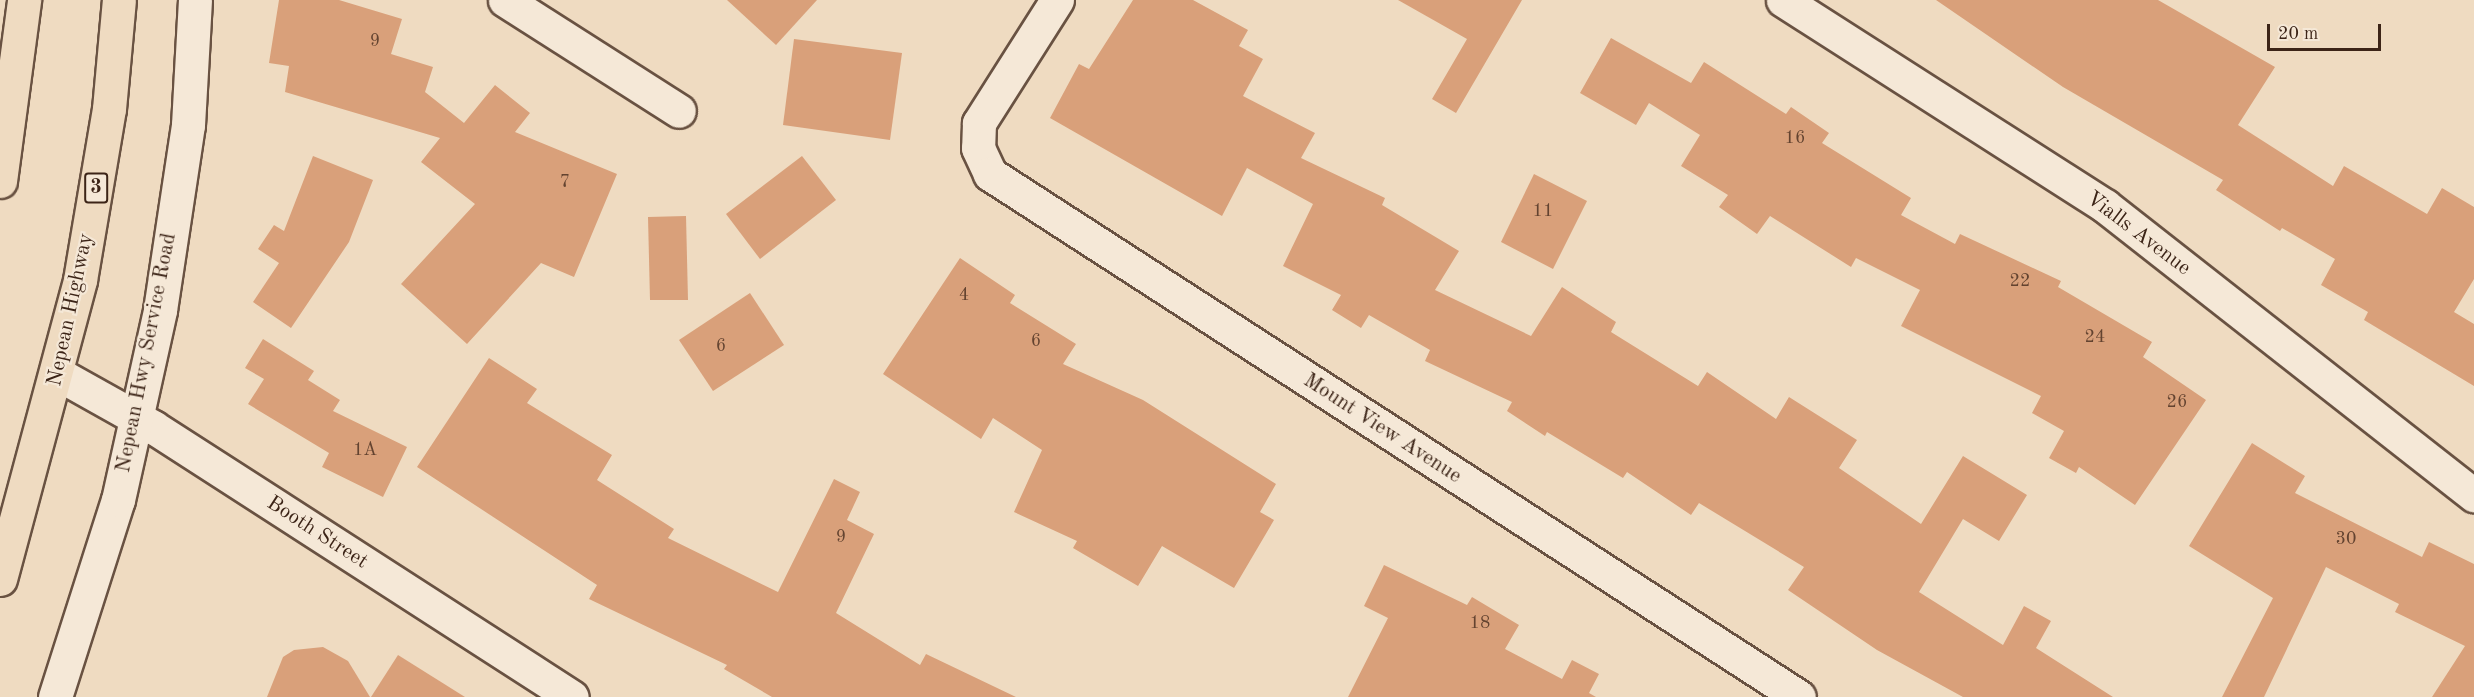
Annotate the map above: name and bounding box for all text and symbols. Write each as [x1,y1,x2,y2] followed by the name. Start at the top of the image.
[2270,12,2384,50] scale bar
[2278,25,2318,43] text: 20 m
[370,30,380,52] house number: 9
[1785,127,1805,149] house number: 16
[84,171,108,205] road number: 3
[560,171,570,193] house number: 7
[2081,187,2195,281] street label: Vialls Avenue
[1533,200,1553,222] house number: 11
[42,231,100,389] street label: Nepean Highway
[111,231,183,475] street label: Nepean Hwy Service Road
[2010,270,2030,292] house number: 22
[959,284,969,306] house number: 4
[2085,326,2105,348] house number: 24
[1031,330,1041,352] house number: 6
[716,335,726,357] house number: 6
[1298,369,1466,489] street label: Mount View Avenue
[2167,391,2187,413] house number: 26
[353,439,377,461] house number: 1A
[262,491,372,575] street label: Booth Street
[836,526,846,548] house number: 9
[2336,528,2356,550] house number: 30
[1470,612,1490,634] house number: 18

